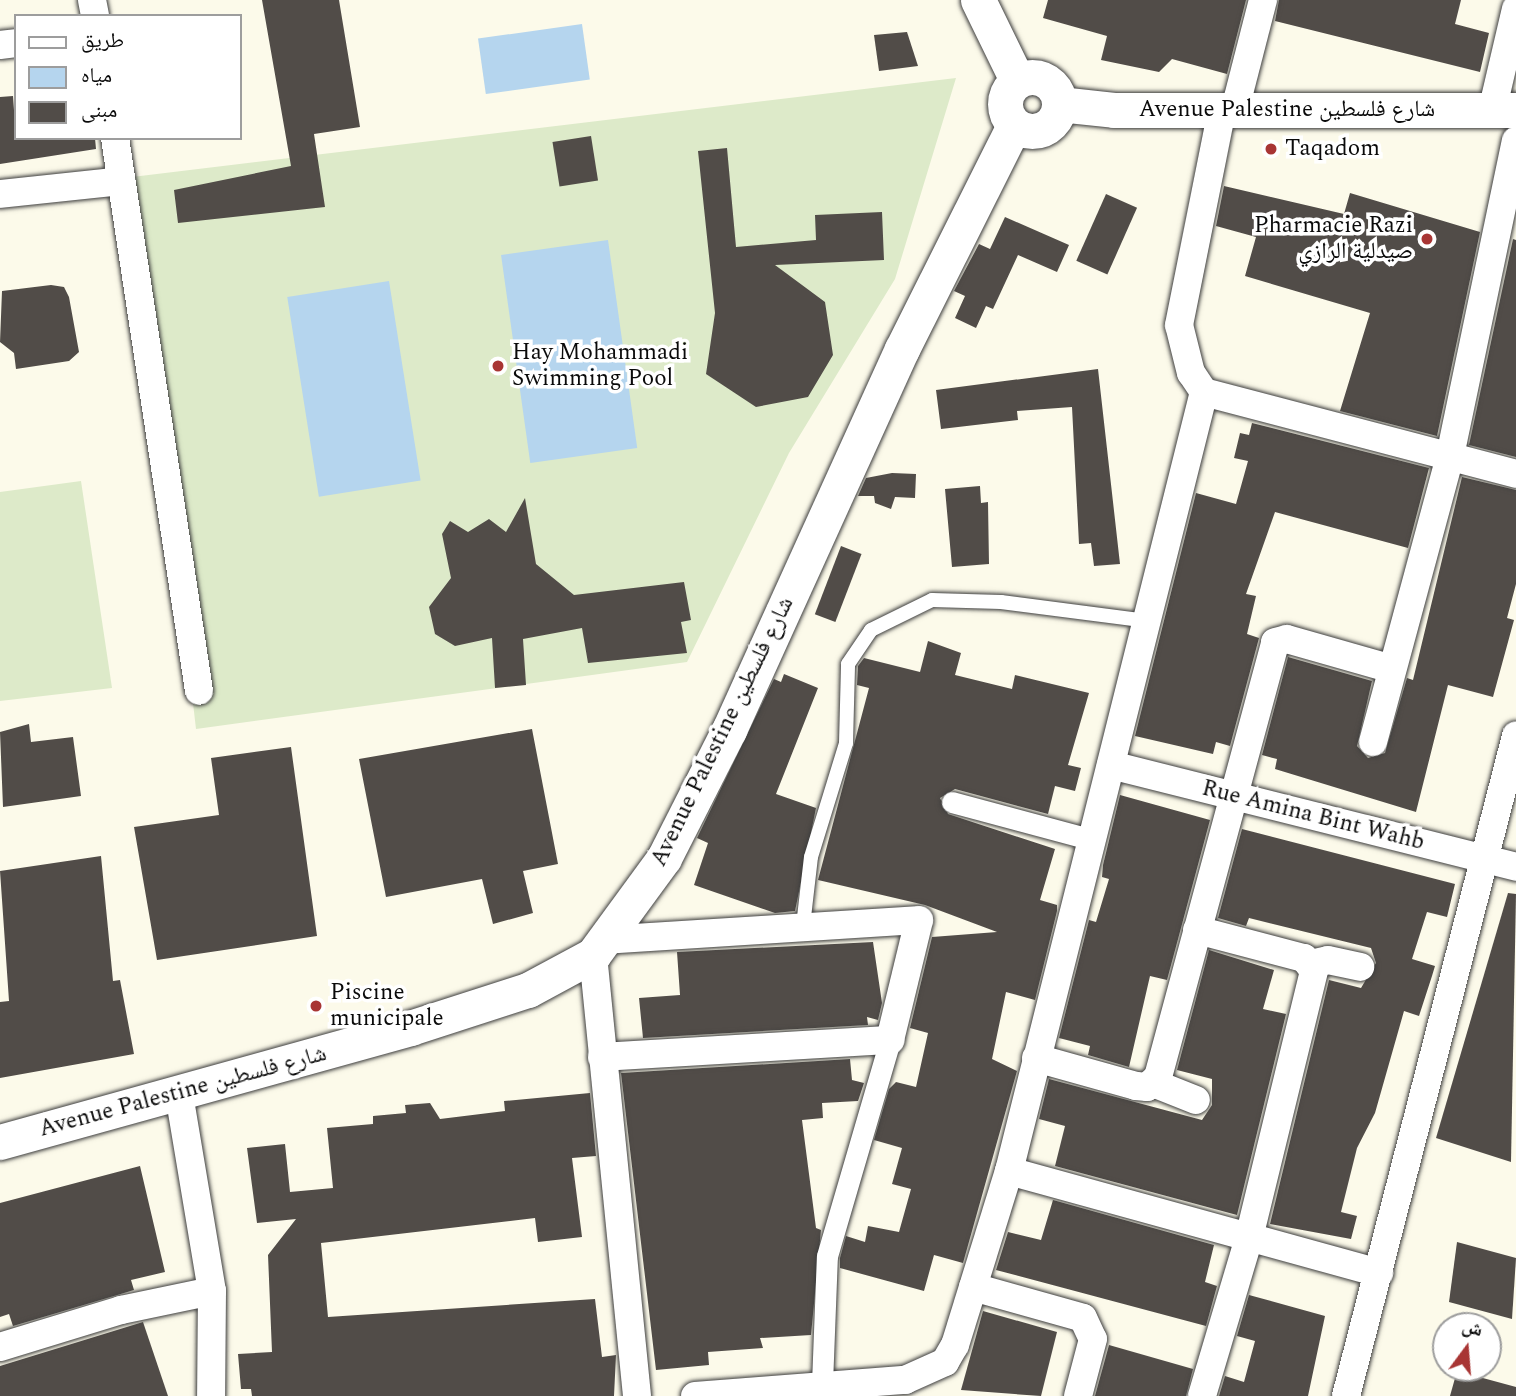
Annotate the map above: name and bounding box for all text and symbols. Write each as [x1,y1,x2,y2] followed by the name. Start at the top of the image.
[14,14,242,140] legend
[81,25,124,57] text: طريق
[81,60,112,92] text: مياه
[81,95,117,127] text: مبنى
[1139,96,1435,124] street label: Avenue Palestine شارع فلسطين
[1285,135,1380,163] place label: Taqadom
[1263,141,1279,157] marker: Taqadom
[1254,212,1413,266] place label: Pharmacie Razi صيدلية الرازي
[1419,231,1435,247] marker: Pharmacie Razi صيدلية الرازي
[512,339,688,393] place label: Hay Mohammadi Swimming Pool
[490,358,506,374] marker: Hay Mohammadi Swimming Pool
[646,593,800,871] street label: Avenue Palestine شارع فلسطين
[1199,775,1427,857] street label: Rue Amina Bint Wahb
[330,979,444,1033] place label: Piscine municipale
[308,998,324,1014] marker: Piscine municipale
[36,1040,330,1144] street label: Avenue Palestine شارع فلسطين
[1432,1312,1502,1382] north arrow
[1459,1312,1486,1345] text: ش

